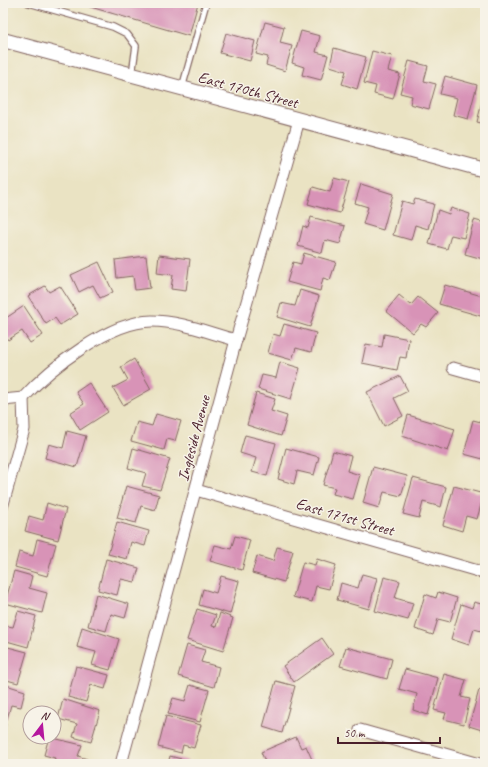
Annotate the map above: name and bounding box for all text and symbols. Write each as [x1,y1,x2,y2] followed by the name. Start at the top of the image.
[196,67,302,113] street label: East 170th Street
[173,392,215,483] street label: Ingleside Avenue
[293,493,398,541] street label: East 171st Street
[22,705,62,745] north arrow
[40,708,52,724] text: N
[338,719,440,745] scale bar
[344,725,366,741] text: 50 m

